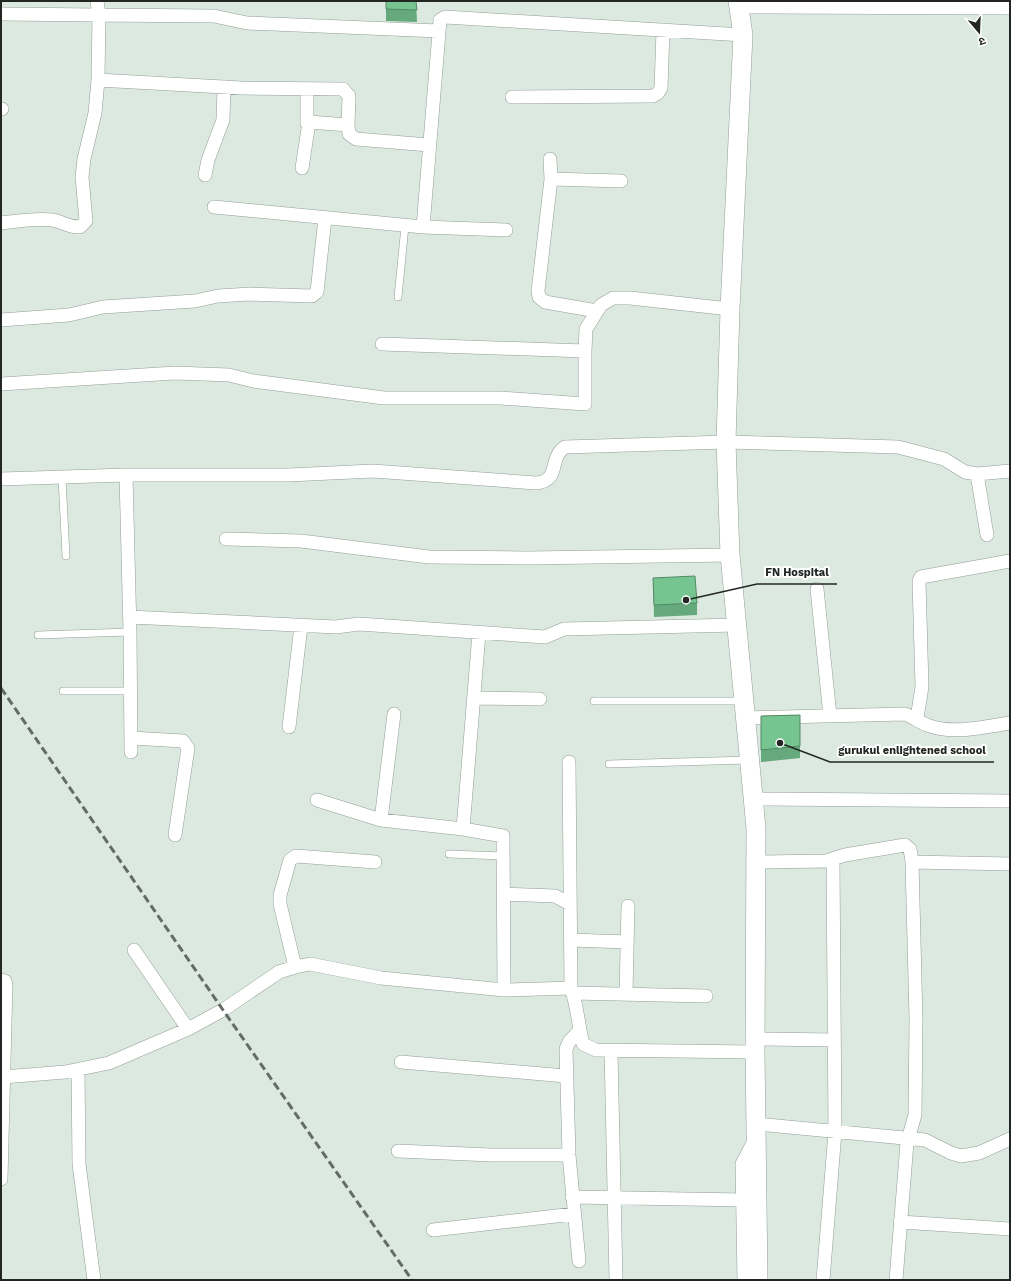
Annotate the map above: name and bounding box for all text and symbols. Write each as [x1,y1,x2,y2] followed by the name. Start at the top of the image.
[959,12,999,52] north arrow
[976,34,987,48] text: उ
[757,561,837,584] callout: FN Hospital
[765,566,829,579] text: FN Hospital
[830,739,994,762] callout: gurukul enlightened school
[838,744,986,757] text: gurukul enlightened school

